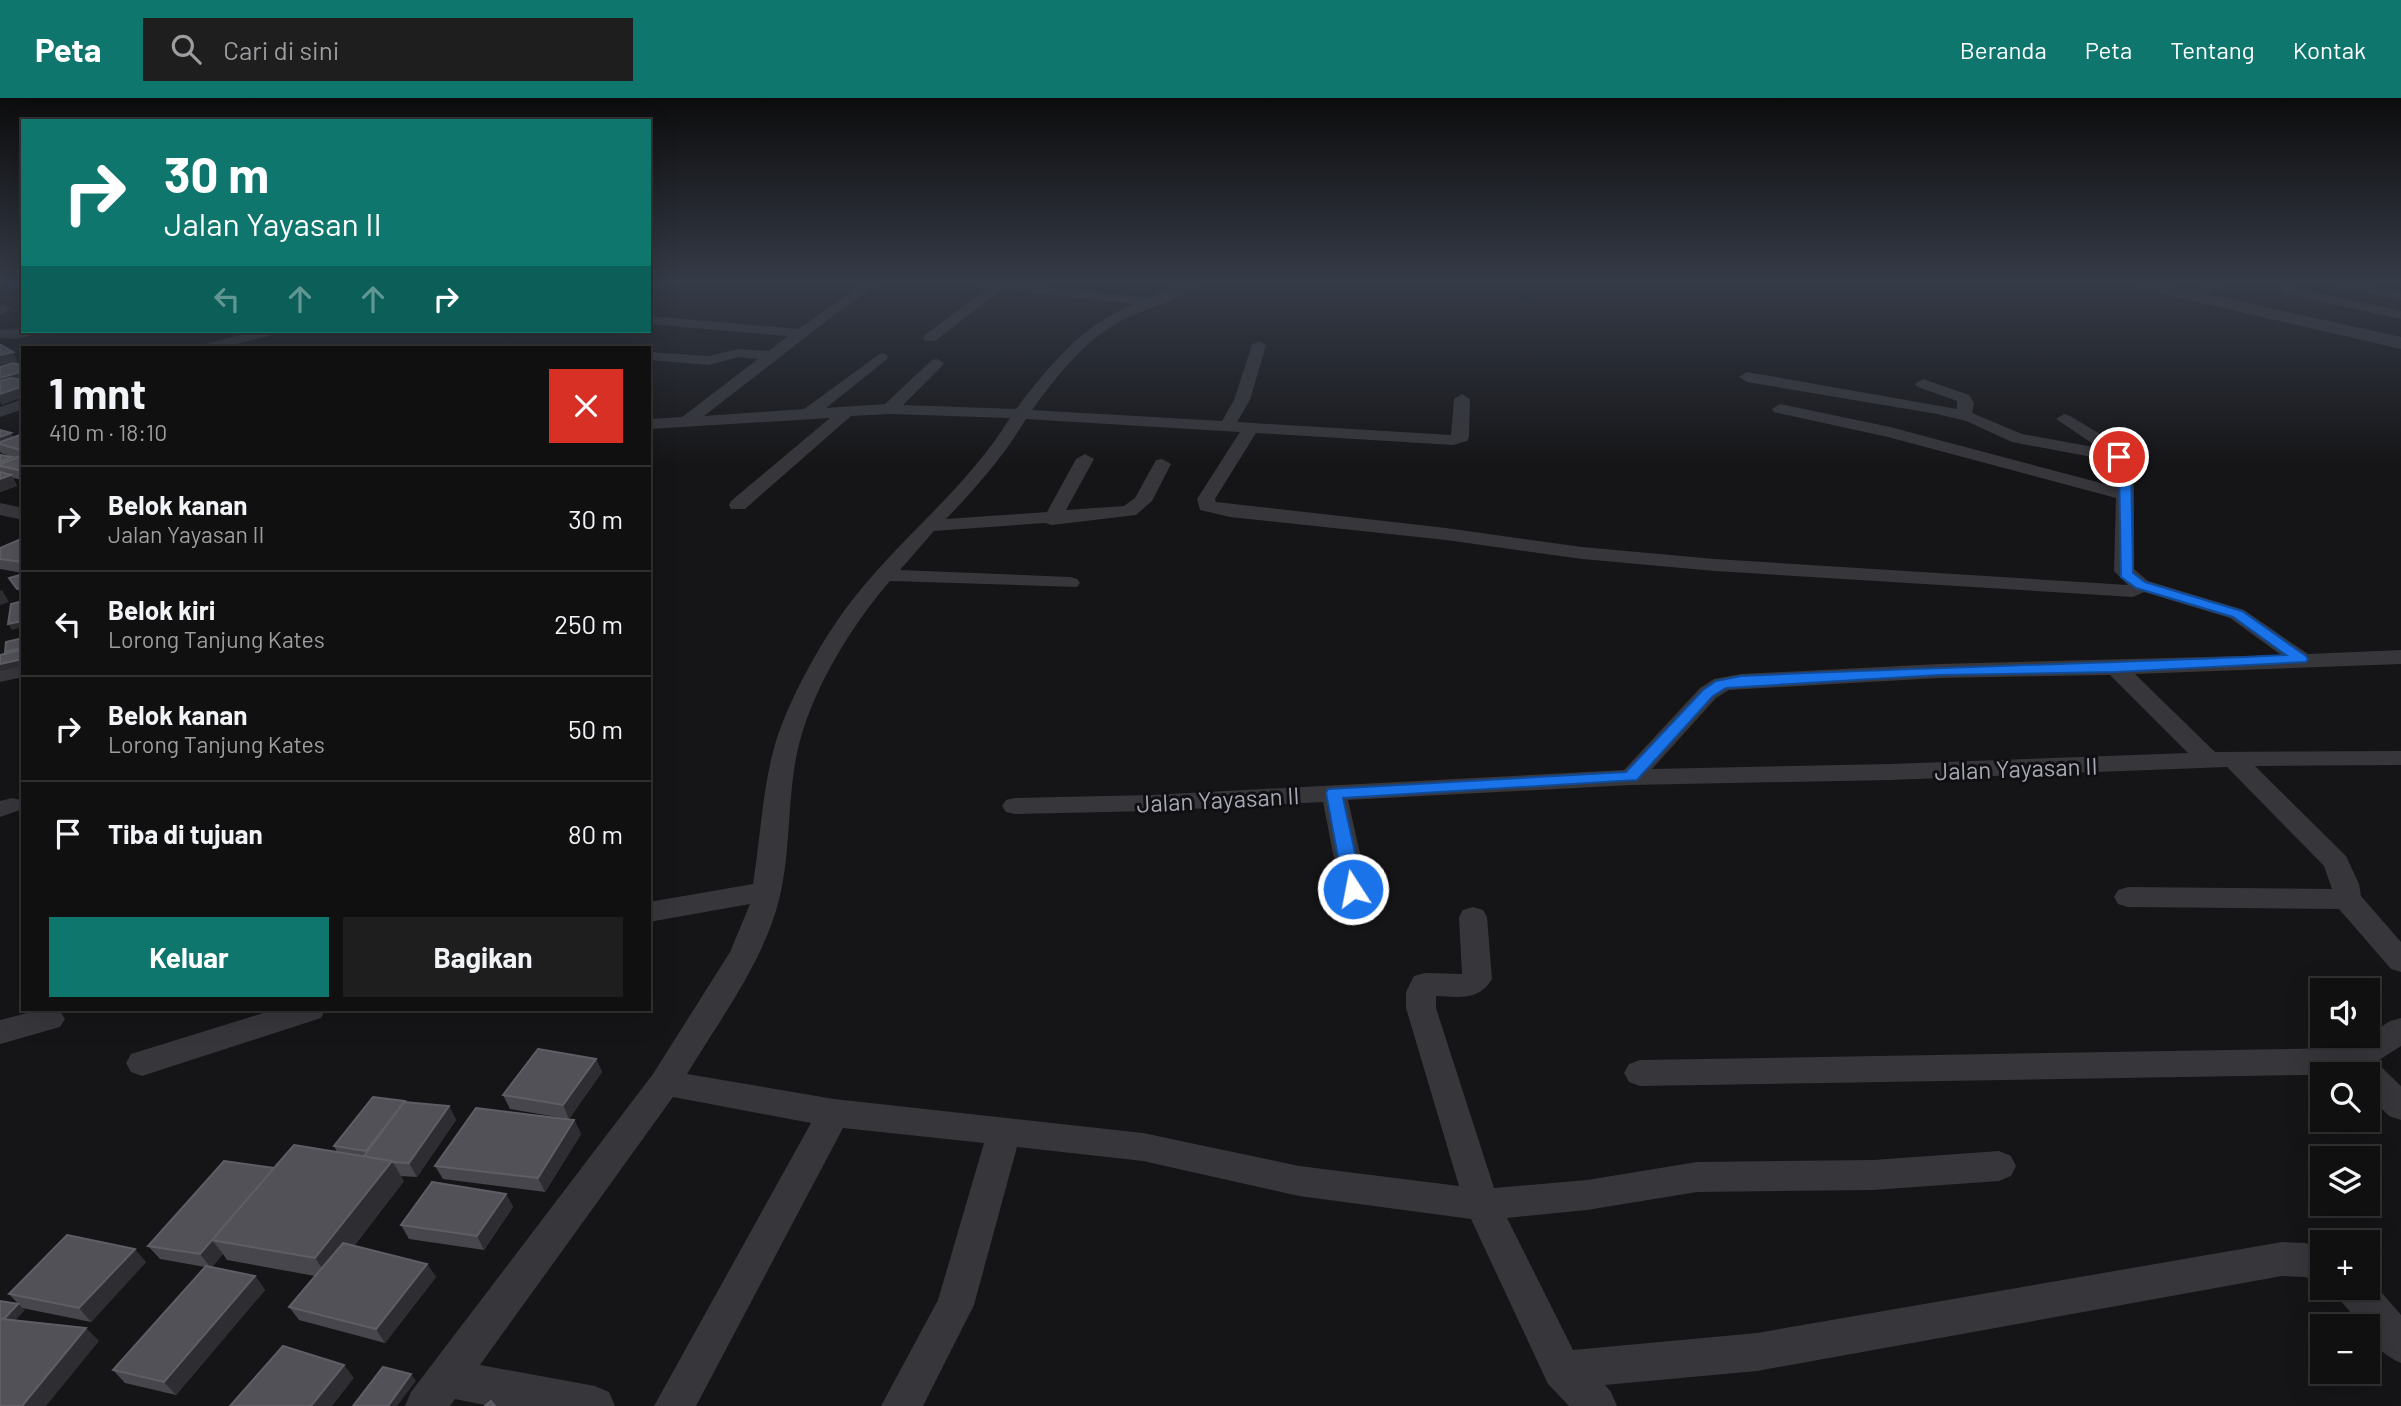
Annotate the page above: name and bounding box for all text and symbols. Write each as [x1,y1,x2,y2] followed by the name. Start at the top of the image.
[143,18,633,81] search box
[35,29,101,69] text: Peta
[167,30,205,68] icon: search
[223,34,339,65] text: Cari di sini
[1960,35,2047,64] text: Beranda
[2085,35,2132,64] text: Peta
[2170,35,2255,64] text: Tentang
[2293,35,2366,64] text: Kontak
[164,144,269,203] text: 30 m
[49,147,140,238] icon: right
[164,204,382,242] text: Jalan Yayasan II
[208,280,246,318] icon: left
[281,280,319,318] icon: ahead
[354,280,392,318] icon: ahead
[427,280,465,318] icon: right
[49,367,146,417] text: 1 mnt
[549,369,623,443] button: close
[49,418,167,446] text: 410 m · 18:10
[2089,427,2149,487] pin
[2100,438,2138,476] icon: arrive
[108,489,247,520] text: Belok kanan
[49,500,87,538] icon: right
[568,503,623,534] text: 30 m
[108,520,265,548] text: Jalan Yayasan II
[108,594,215,625] text: Belok kiri
[49,605,87,643] icon: left
[554,608,623,639] text: 250 m
[108,625,325,653] text: Lorong Tanjung Kates
[108,699,247,730] text: Belok kanan
[49,710,87,748] icon: right
[568,713,623,744] text: 50 m
[108,730,325,758] text: Lorong Tanjung Kates
[1934,751,2098,785] street label: Jalan Yayasan II
[1136,780,1300,818] street label: Jalan Yayasan II
[49,815,87,853] icon: arrive
[108,818,263,849] text: Tiba di tujuan
[568,818,623,849] text: 80 m
[1316,852,1390,926] position arrow
[49,917,329,997] button: Keluar
[343,917,623,997] button: Bagikan
[2310,978,2380,1384] map controls
[2310,978,2380,1048] button: sound
[2310,1062,2380,1132] button: search
[2310,1146,2380,1216] button: layers
[2310,1230,2380,1300] button: +
[2310,1314,2380,1384] button: −

